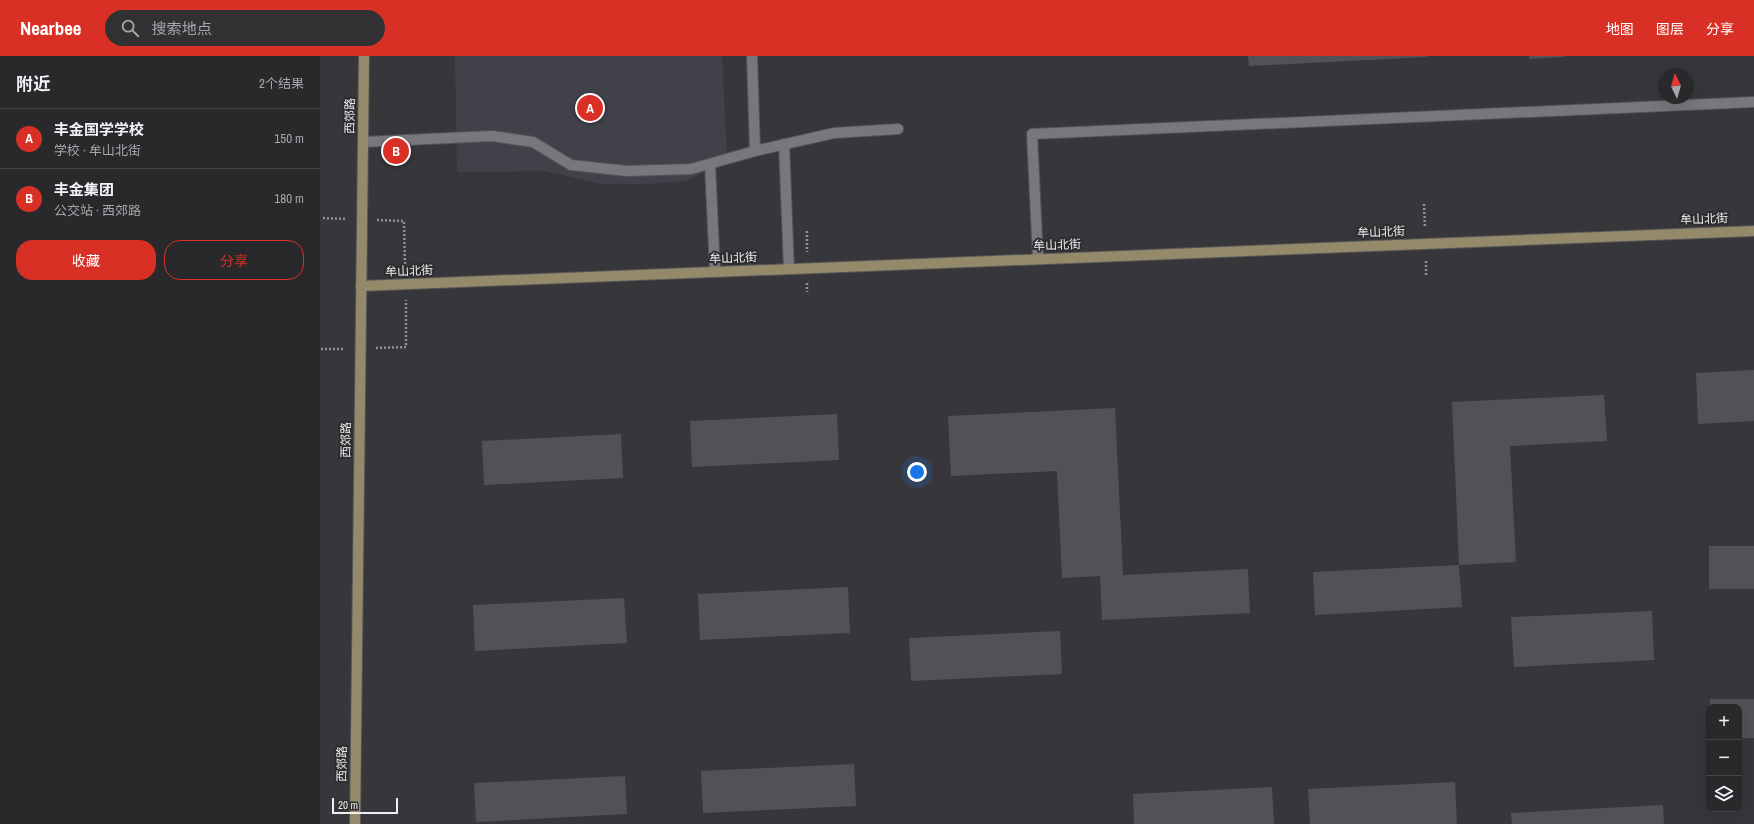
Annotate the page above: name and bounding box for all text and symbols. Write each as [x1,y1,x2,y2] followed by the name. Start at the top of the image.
[105,10,385,46] search box
[20,15,81,41] text: Nearbee
[119,17,141,39] icon: search
[151,18,212,39] text: 搜索地点
[1606,20,1634,38] text: 地图
[1656,20,1684,38] text: 图层
[1706,20,1734,38] text: 分享
[1658,68,1694,104] north arrow
[16,72,50,95] text: 附近
[259,75,304,92] text: 2个结果
[577,93,603,123] pin: A
[342,98,358,134] street label: 西郊路
[54,119,144,140] text: 丰金国学学校
[25,130,33,147] text: A
[274,130,304,147] text: 150 m
[383,136,409,166] pin: B
[54,142,141,159] text: 学校 · 牟山北街
[54,179,114,200] text: 丰金集团
[25,190,33,207] text: B
[274,190,304,207] text: 180 m
[54,202,141,219] text: 公交站 · 西郊路
[1680,210,1728,228] street label: 牟山北街
[1357,223,1405,241] street label: 牟山北街
[1033,236,1081,254] street label: 牟山北街
[16,240,156,280] button: 收藏
[164,240,304,280] button: 分享
[709,249,757,267] street label: 牟山北街
[385,262,433,280] street label: 牟山北街
[338,422,354,458] street label: 西郊路
[907,462,927,482] your location
[1706,704,1742,812] map controls
[1706,704,1742,740] button: +
[1706,740,1742,776] button: −
[334,746,350,782] street label: 西郊路
[1706,776,1742,812] button: layers
[332,796,398,815] scale bar
[338,798,358,812] text: 20 m

